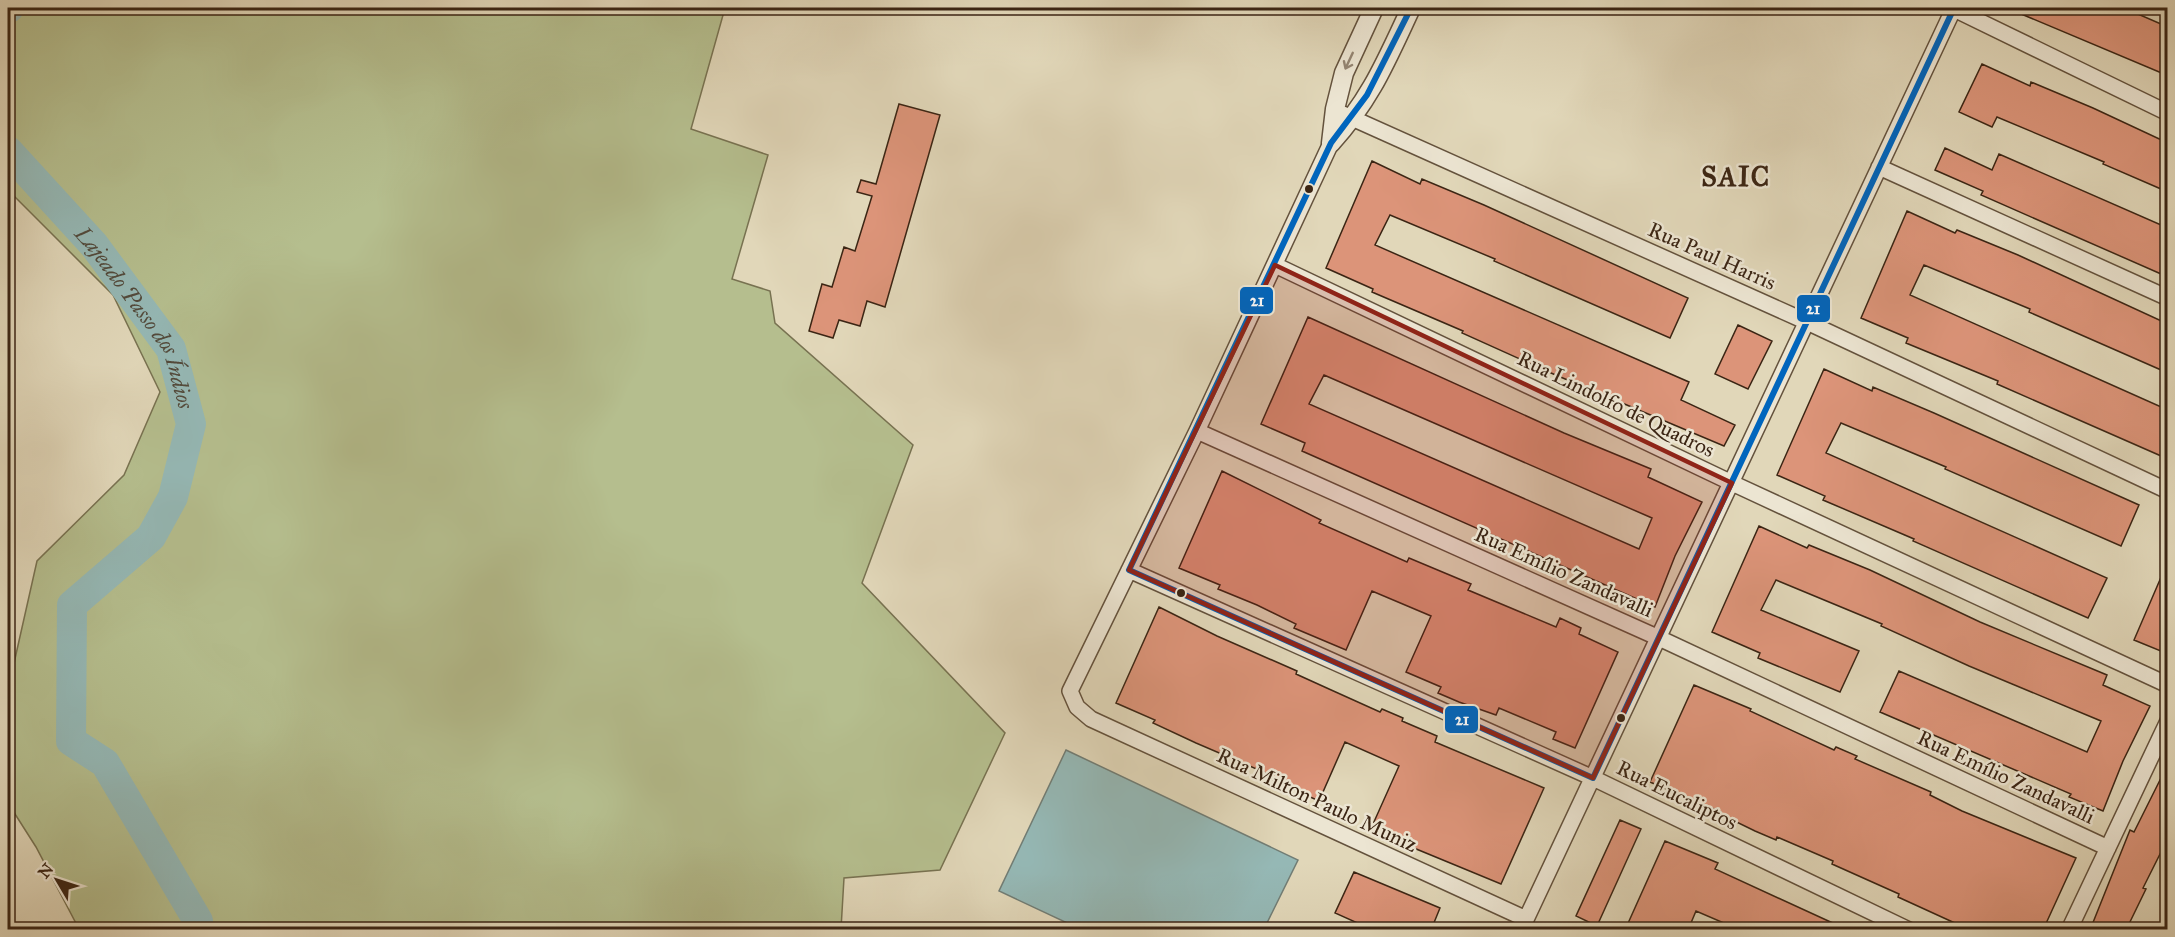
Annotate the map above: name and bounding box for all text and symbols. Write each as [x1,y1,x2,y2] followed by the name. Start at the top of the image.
[1343,51,1355,69] one-way arrow
[1701,160,1771,193] district label: SAIC
[1303,183,1315,195] unlabelled marker
[1644,216,1780,296] street label: Rua Paul Harris
[69,219,200,412] water label: Lajeado Passo dos Índios
[1239,286,1274,315] line badge: 21
[1250,291,1265,310] text: 21
[1796,294,1831,323] line badge: 21
[1806,299,1821,318] text: 21
[1513,345,1719,463] street label: Rua Lindolfo de Quadros
[1471,521,1658,623] street label: Rua Emílio Zandavalli
[1175,587,1187,599] unlabelled marker
[1444,705,1479,734] line badge: 21
[1455,710,1470,729] text: 21
[1615,712,1627,724] unlabelled marker
[1913,724,2099,830] street label: Rua Emílio Zandavalli
[1213,742,1422,858] street label: Rua Milton Paulo Muniz
[1612,755,1742,835] street label: Rua Eucaliptos
[27,850,87,910] north arrow
[34,859,58,882] text: N

